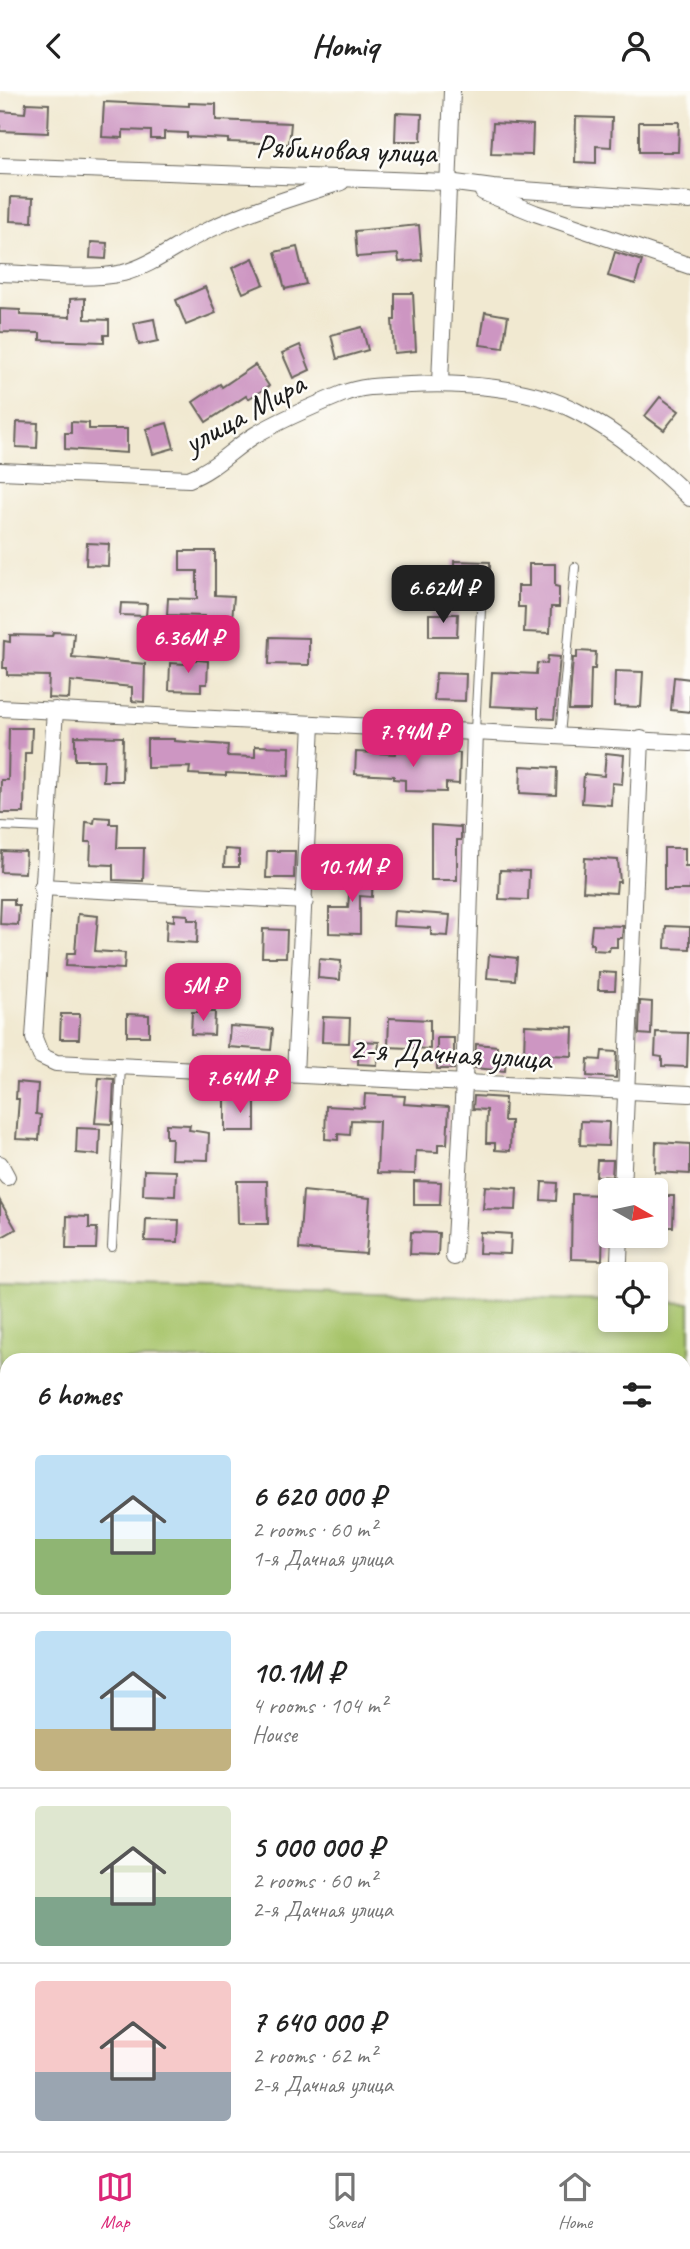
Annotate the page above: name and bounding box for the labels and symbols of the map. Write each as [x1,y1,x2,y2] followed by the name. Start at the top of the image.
[255,125,439,173] street label: Рябиновая улица
[174,362,314,465] street label: улица Мира
[378,566,508,625] pin: 6.62M ₽
[123,615,253,675] pin: 6.36M ₽
[348,709,478,769] pin: 7.94M ₽
[287,845,417,904] pin: 10.1M ₽
[162,963,244,1023] pin: 5M ₽
[348,1027,555,1079] street label: 2-я Дачная улица
[175,1055,305,1115] pin: 7.64M ₽
[598,1178,668,1248] north arrow

